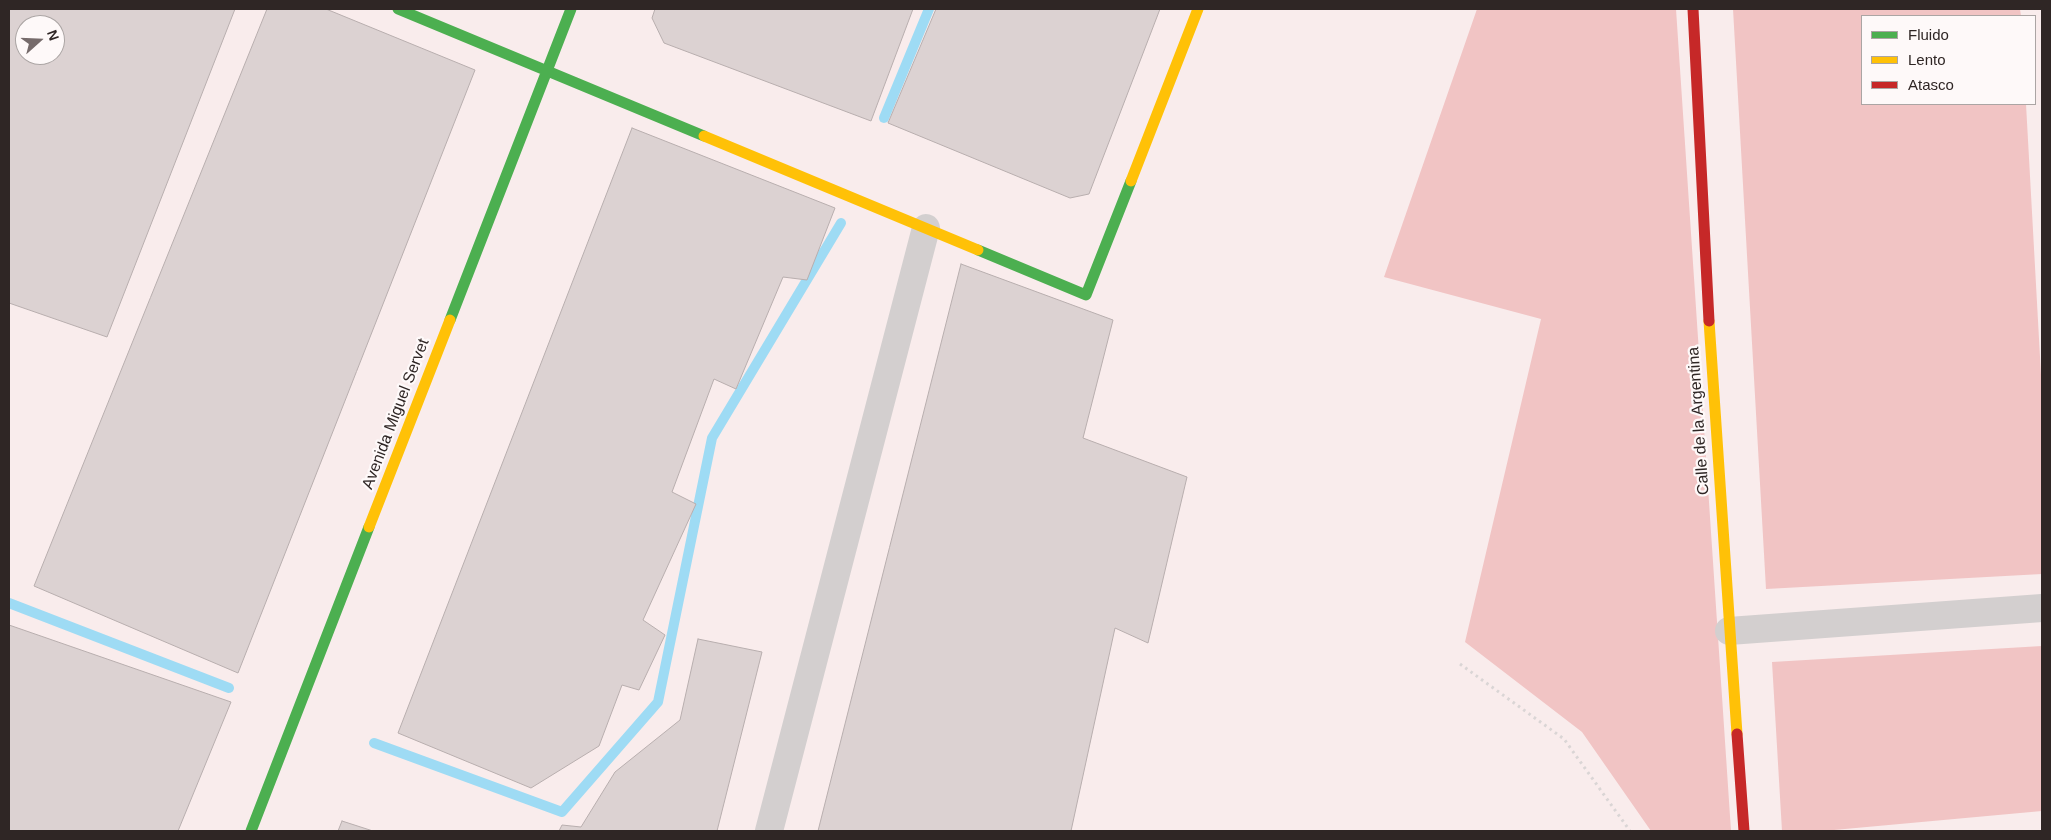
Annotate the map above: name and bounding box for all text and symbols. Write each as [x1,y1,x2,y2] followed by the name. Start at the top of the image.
[15,15,65,65] north arrow
[1861,15,2036,105] legend
[1908,26,1949,43] text: Fluido
[44,28,62,43] text: N
[1908,51,1946,68] text: Lento
[1908,76,1954,93] text: Atasco
[358,336,434,492] street label: Avenida Miguel Servet
[1684,346,1714,496] street label: Calle de la Argentina

